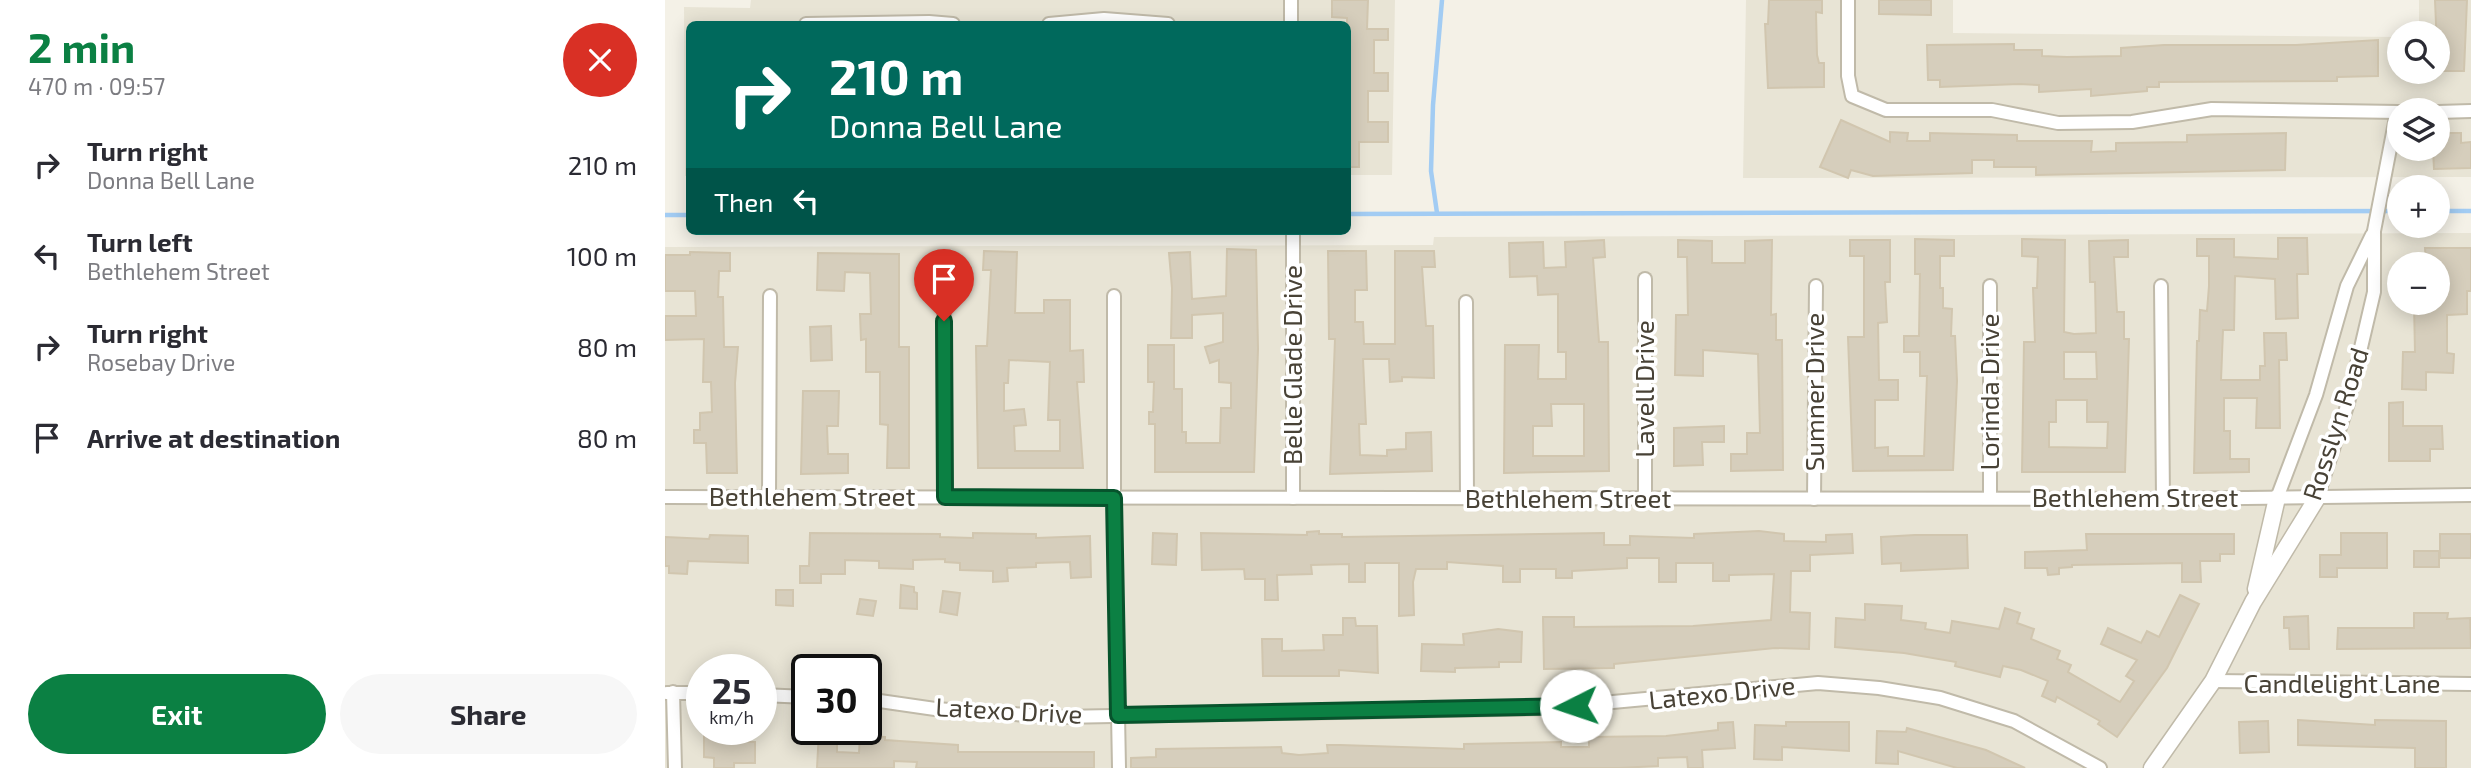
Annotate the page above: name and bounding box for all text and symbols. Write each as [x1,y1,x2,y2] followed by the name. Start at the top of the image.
[28,21,135,71] text: 2 min
[2387,21,2450,315] map controls
[2387,21,2450,84] button: search
[563,23,637,97] button: close
[829,46,963,105] text: 210 m
[714,49,805,140] icon: right
[28,72,165,100] text: 470 m · 09:57
[2387,98,2450,161] button: layers
[829,106,1062,144] text: Donna Bell Lane
[87,135,208,166] text: Turn right
[28,146,66,184] icon: right
[568,149,637,180] text: 210 m
[87,166,255,194] text: Donna Bell Lane
[2387,175,2450,238] button: +
[787,182,825,220] icon: left
[714,186,773,217] text: Then
[87,226,193,257] text: Turn left
[28,237,66,275] icon: left
[567,240,637,271] text: 100 m
[914,249,974,321] pin
[2387,252,2450,315] button: −
[87,257,270,285] text: Bethlehem Street
[925,260,963,298] icon: arrive
[1276,265,1307,465] street label: Belle Glade Drive
[1798,313,1829,471] street label: Sumner Drive
[1973,314,2004,470] street label: Lorinda Drive
[87,317,208,348] text: Turn right
[1628,320,1659,458] street label: Lavell Drive
[28,328,66,366] icon: right
[577,331,637,362] text: 80 m
[2295,343,2374,504] street label: Rosslyn Road
[87,348,235,376] text: Rosebay Drive
[28,419,66,457] icon: arrive
[87,422,340,453] text: Arrive at destination
[577,422,637,453] text: 80 m
[709,480,915,511] street label: Bethlehem Street
[2032,481,2238,512] street label: Bethlehem Street
[1465,482,1671,513] street label: Bethlehem Street
[791,654,882,745] speed limit sign: 30
[2244,667,2440,698] street label: Candlelight Lane
[1647,668,1797,715] street label: Latexo Drive
[712,669,751,711] text: 25
[1539,669,1613,743] position arrow
[28,674,326,754] button: Exit
[340,674,637,754] button: Share
[935,690,1083,729] street label: Latexo Drive
[709,706,754,728] text: km/h

